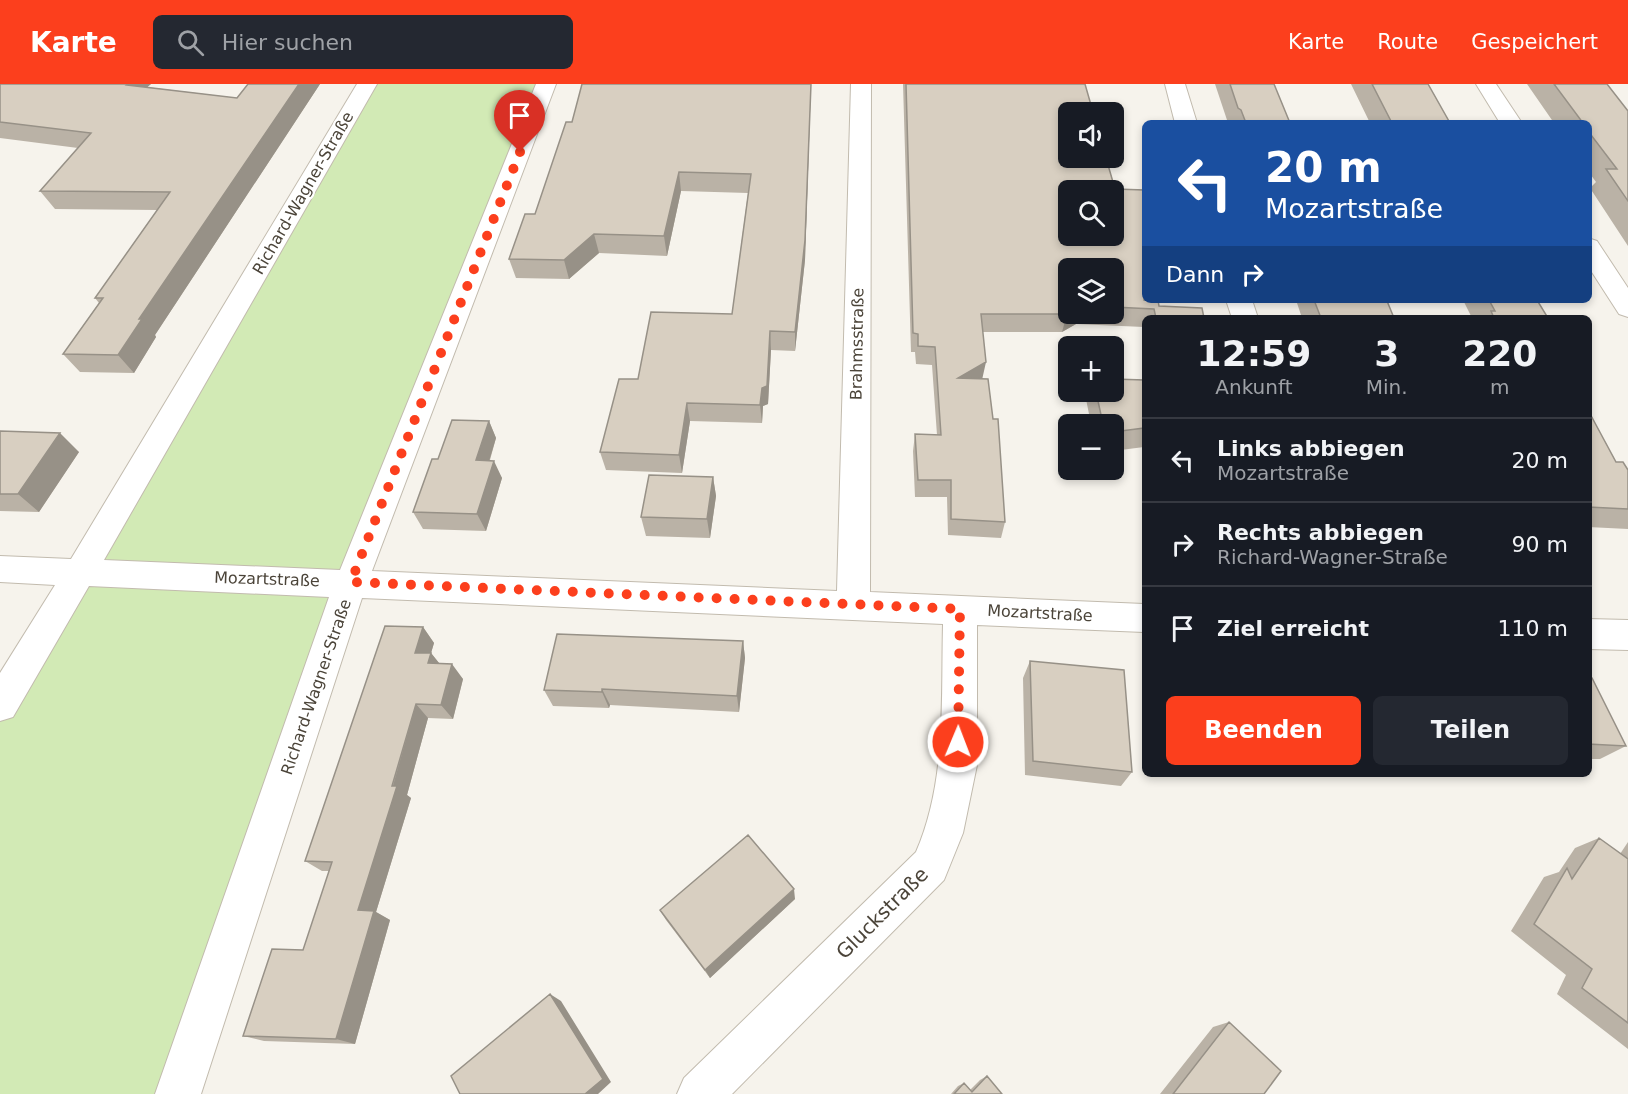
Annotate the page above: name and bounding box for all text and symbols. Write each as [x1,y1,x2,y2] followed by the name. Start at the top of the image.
[153,15,573,69] search box
[30,26,117,59] text: Karte
[174,26,207,59] icon: search
[222,30,353,55] text: Hier suchen
[1288,30,1344,54] text: Karte
[1377,30,1438,54] text: Route
[1471,30,1598,54] text: Gespeichert
[494,90,545,152] pin
[503,99,536,132] icon: arrive
[1058,102,1124,480] map controls
[1058,102,1124,168] button: sound
[249,108,357,278] street label: Richard-Wagner-Straße
[1265,143,1382,192] text: 20 m
[1166,144,1244,222] icon: left
[1058,180,1124,246] button: search
[1265,193,1443,224] text: Mozartstraße
[1058,258,1124,324] button: layers
[1236,258,1269,291] icon: right
[1166,262,1224,287] text: Dann
[847,288,867,400] street label: Brahmsstraße
[1197,333,1311,374] text: 12:59
[1374,333,1399,374] text: 3
[1462,333,1537,374] text: 220
[1058,336,1124,402] button: +
[1215,375,1293,399] text: Ankunft
[1366,375,1408,399] text: Min.
[1490,375,1510,399] text: m
[1058,414,1124,480] button: −
[1217,436,1405,461] text: Links abbiegen
[1166,444,1199,477] icon: left
[1512,448,1568,473] text: 20 m
[1217,461,1349,485] text: Mozartstraße
[1217,520,1424,545] text: Rechts abbiegen
[1166,528,1199,561] icon: right
[1512,532,1568,557] text: 90 m
[1217,545,1448,569] text: Richard-Wagner-Straße
[214,568,320,590] street label: Mozartstraße
[277,597,355,777] street label: Richard-Wagner-Straße
[987,601,1093,625] street label: Mozartstraße
[1166,612,1199,645] icon: arrive
[1217,616,1369,641] text: Ziel erreicht
[1498,616,1568,641] text: 110 m
[1166,696,1361,765] button: Beenden
[1373,696,1568,765] button: Teilen
[926,710,990,774] position arrow
[831,862,933,964] street label: Gluckstraße

